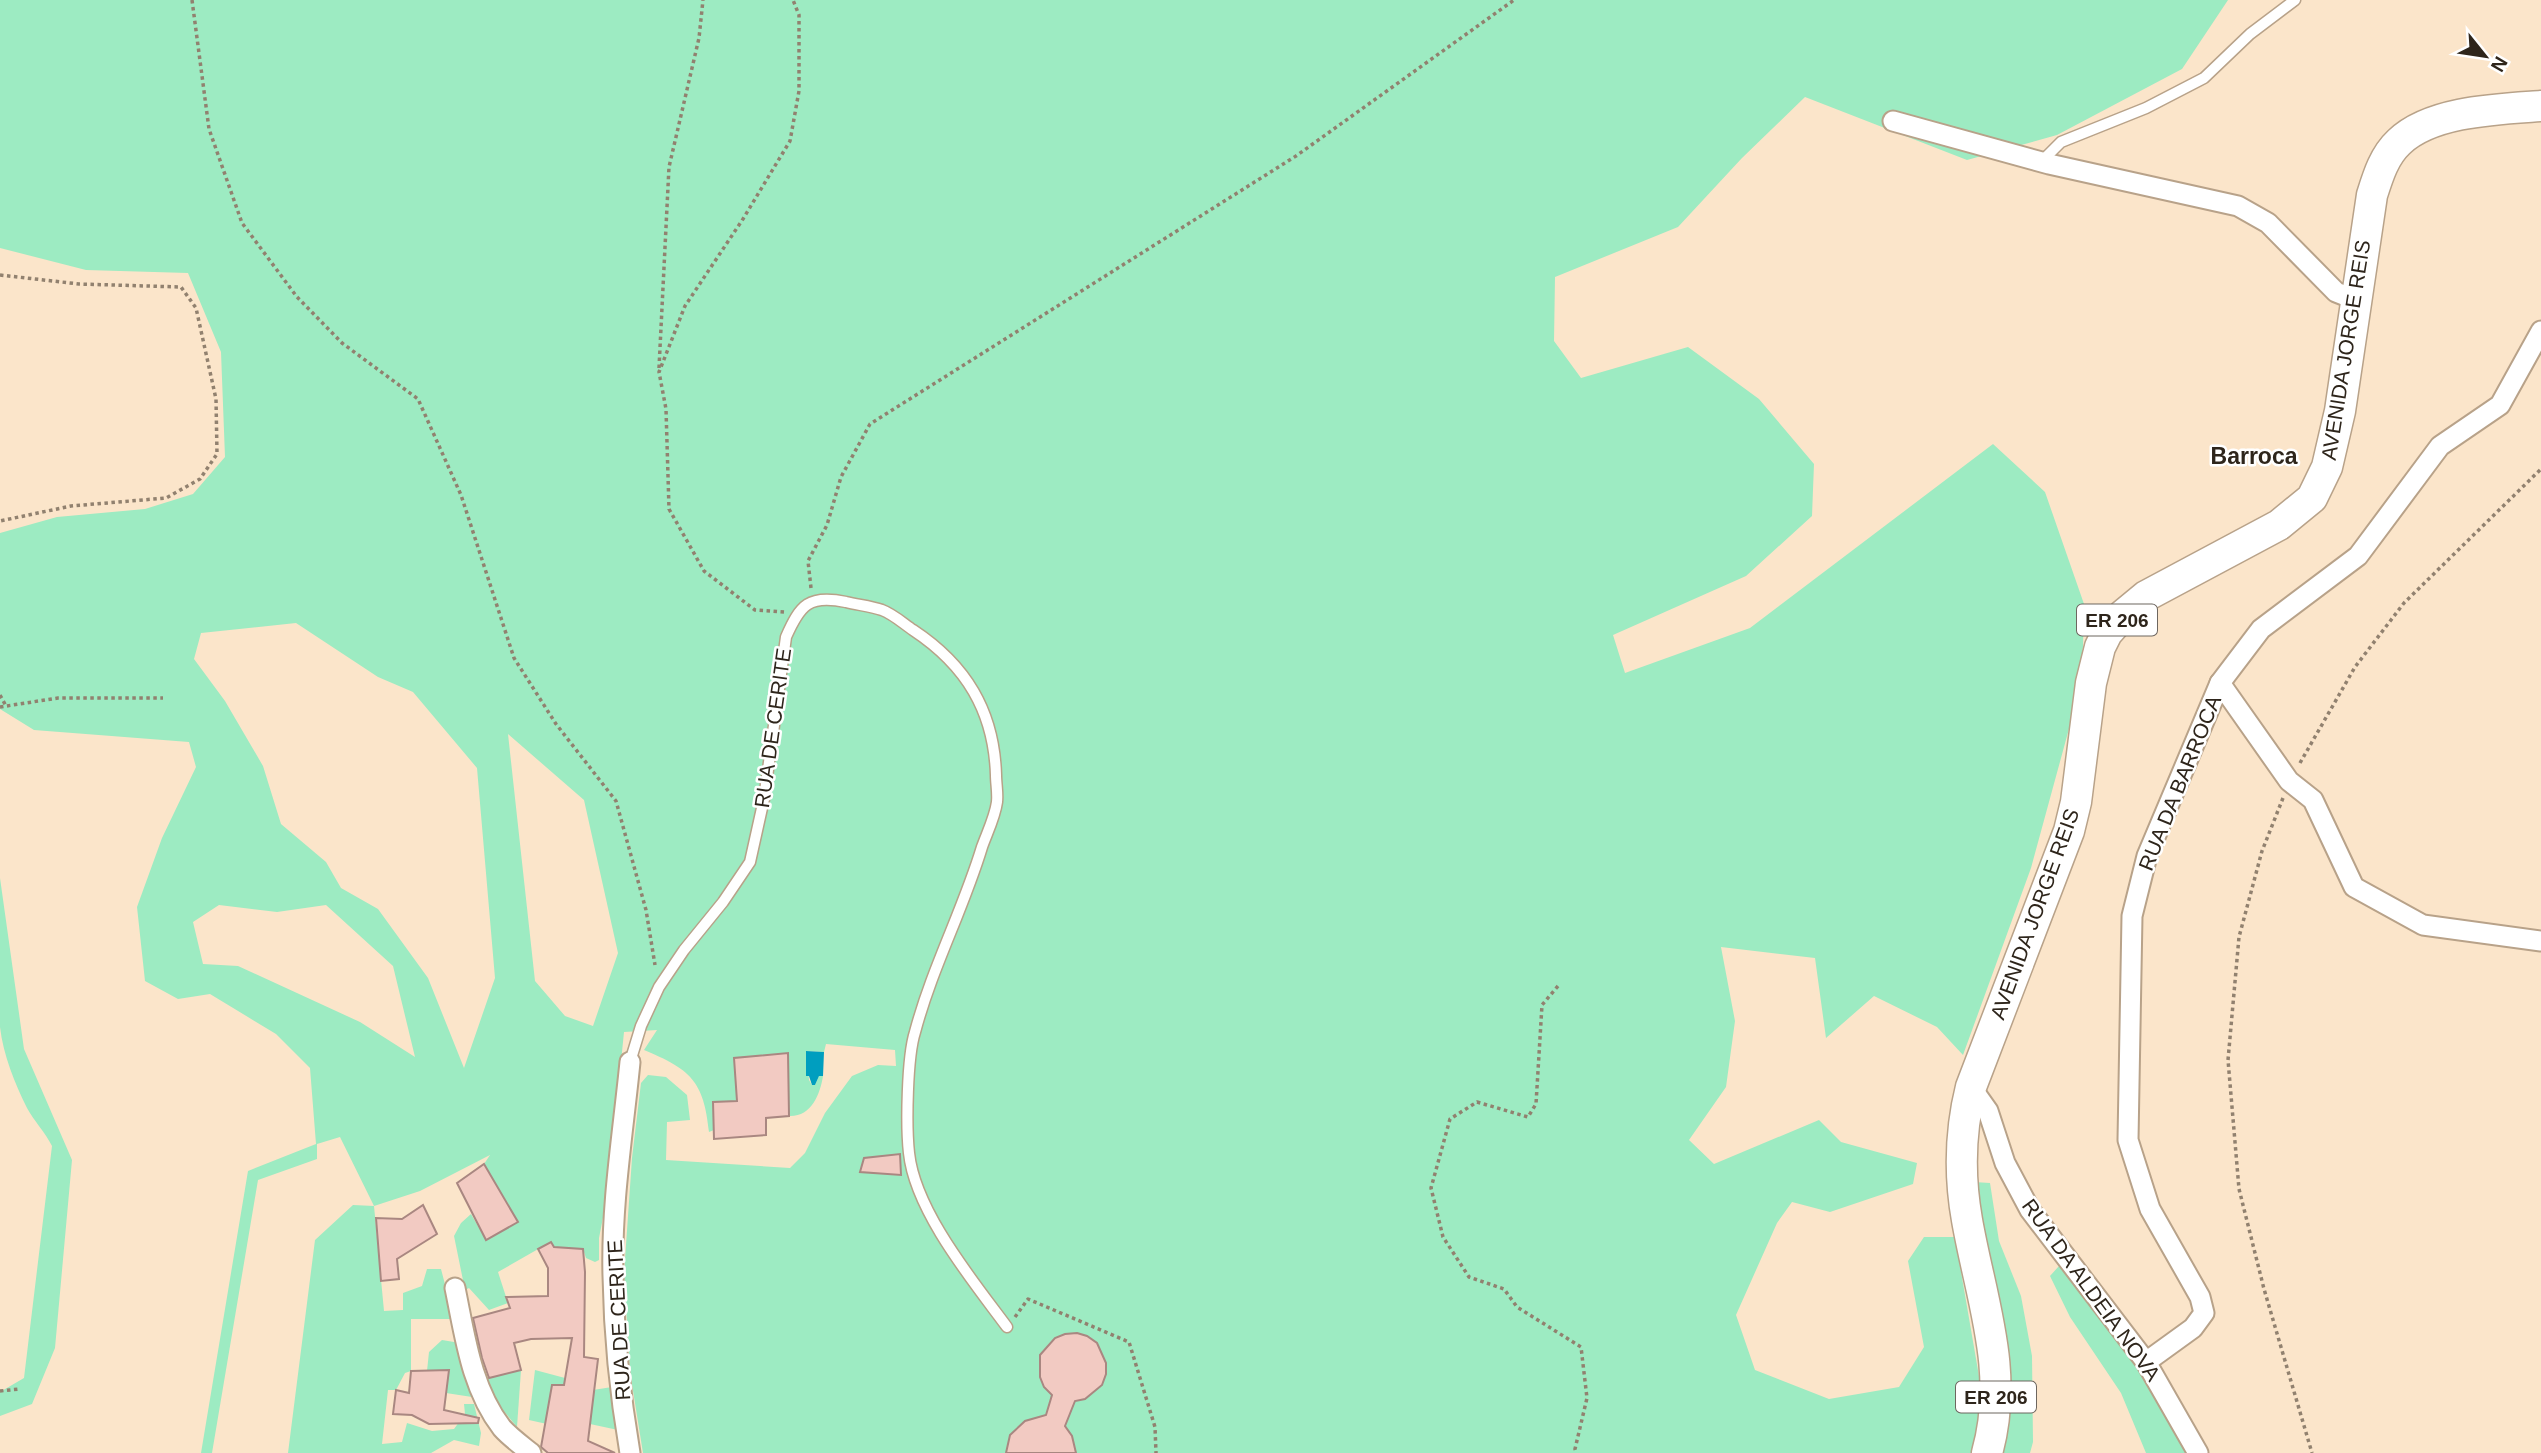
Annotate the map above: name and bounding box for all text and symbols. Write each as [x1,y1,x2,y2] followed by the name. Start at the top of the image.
[2450,21,2520,91] north arrow
[2487,53,2512,75] text: N
[2317,238,2374,462] street label: AVENIDA JORGE REIS
[2211,443,2298,469] district label: Barroca
[2077,604,2157,636] road number: ER 206
[750,647,795,809] street label: RUA DE CERITE
[2134,692,2225,874] street label: RUA DA BARROCA
[1986,805,2083,1022] street label: AVENIDA JORGE REIS
[2018,1194,2165,1385] street label: RUA DA ALDEIA NOVA
[603,1239,634,1401] street label: RUA DE CERITE
[1956,1382,2036,1413] road number: ER 206

